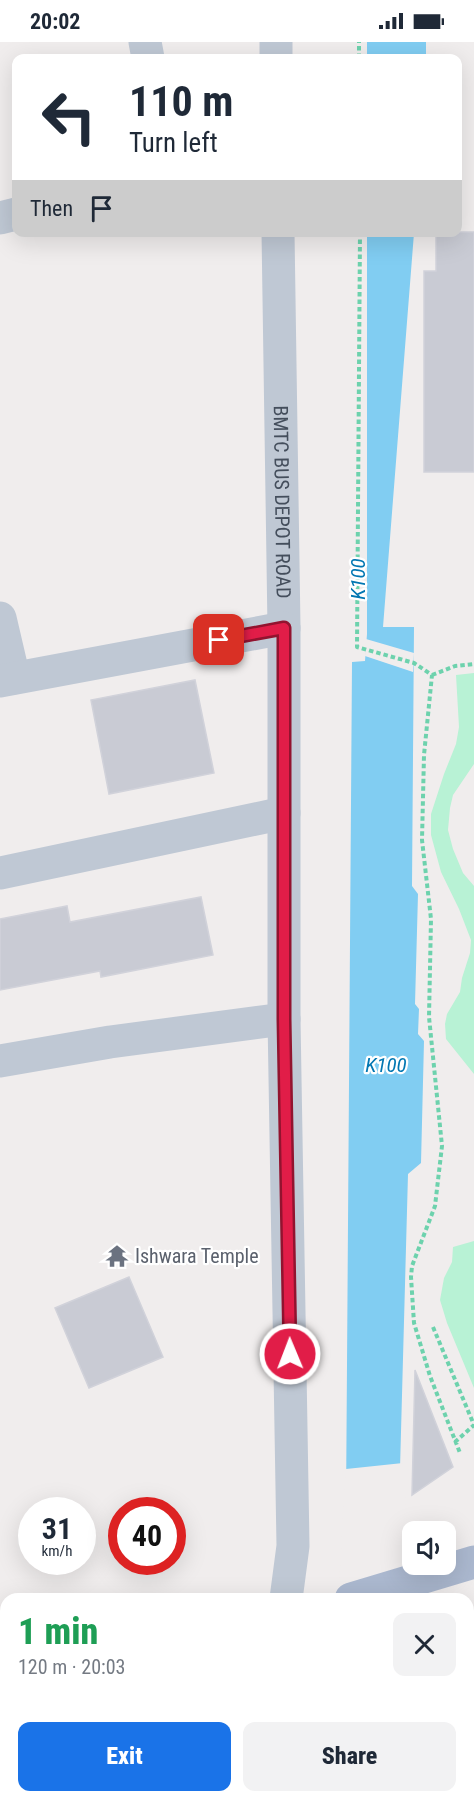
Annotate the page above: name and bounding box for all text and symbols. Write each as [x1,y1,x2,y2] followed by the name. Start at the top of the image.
[30,9,81,34] text: 20:02
[129,77,234,126] text: 110 m
[30,78,108,156] icon: left
[129,127,218,159] text: Turn left
[85,192,118,225] icon: arrive
[30,196,73,221] text: Then
[269,405,296,599] street label: BMTC BUS DEPOT ROAD
[346,558,370,600] water label: K100
[193,614,244,665] pin
[202,623,235,656] icon: arrive
[365,1053,407,1077] water label: K100
[104,1243,130,1269] temple icon: Ishwara Temple
[135,1244,259,1268] place label: Ishwara Temple
[258,1322,322,1386] position arrow
[108,1497,186,1575] speed limit sign: 40
[42,1511,72,1546] text: 31
[402,1521,456,1575] map controls
[402,1521,456,1575] button: sound
[42,1542,72,1560] text: km/h
[18,1611,98,1653] text: 1 min
[393,1613,456,1676] button: close
[18,1655,125,1679] text: 120 m · 20:03
[18,1722,231,1791] button: Exit
[243,1722,456,1791] button: Share

